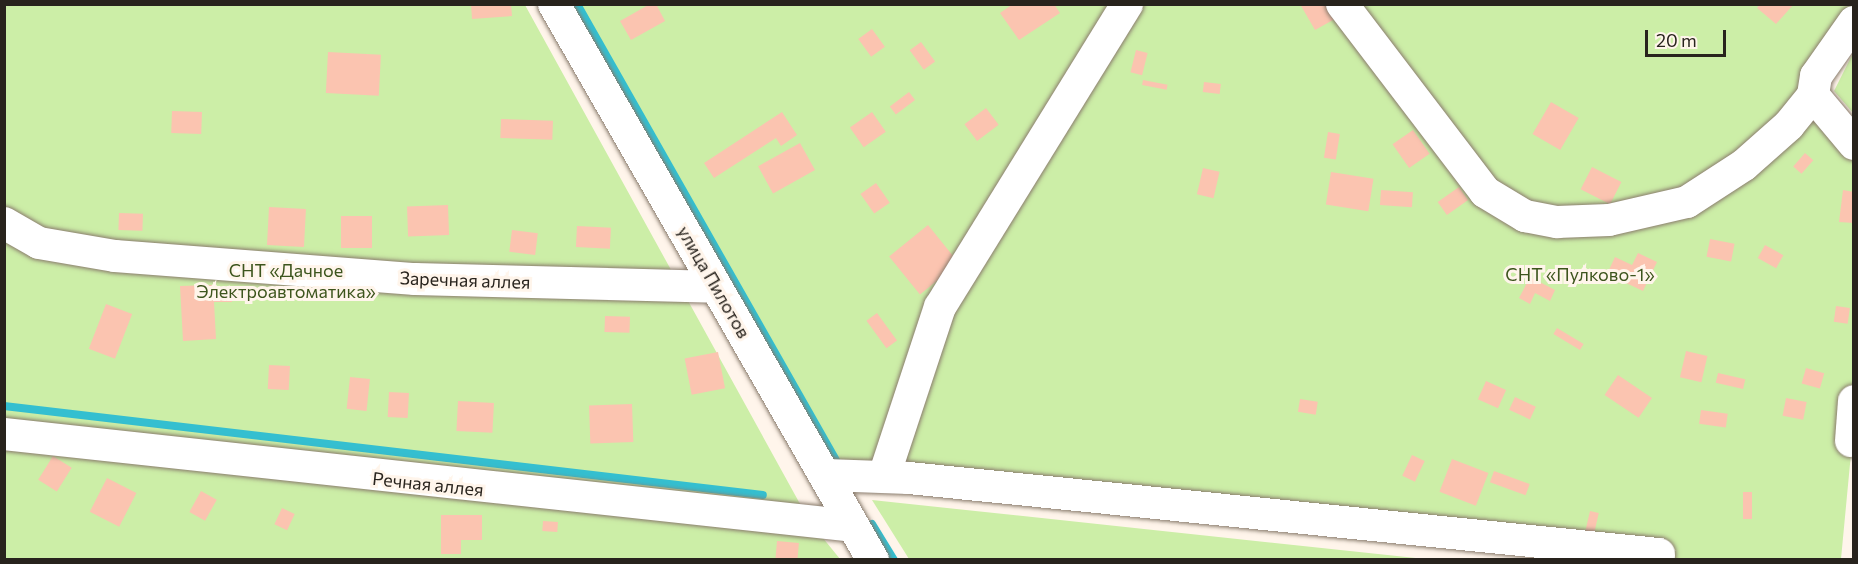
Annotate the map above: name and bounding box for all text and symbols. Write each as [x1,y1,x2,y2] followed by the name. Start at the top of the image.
[1648,18,1729,56] scale bar
[1656,29,1697,51] text: 20 m
[673,222,755,342] street label: улица Пилотов
[196,260,376,302] park label: СНТ «Дачное Электроавтоматика»
[1505,263,1655,285] park label: СНТ «Пулково-1»
[399,267,531,293] street label: Заречная аллея
[371,467,485,501] street label: Речная аллея

